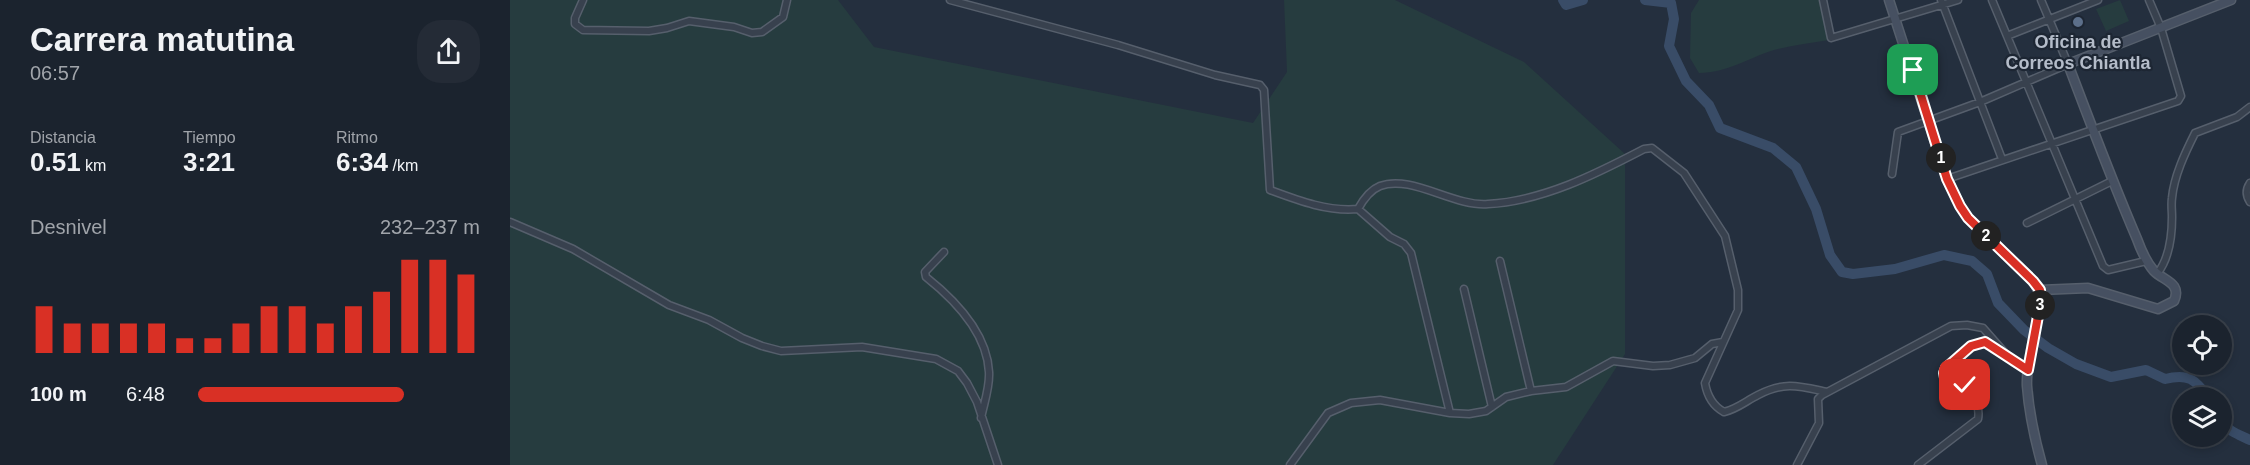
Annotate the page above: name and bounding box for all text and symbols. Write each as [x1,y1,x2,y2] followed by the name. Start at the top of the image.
[2071,15,2085,29] marker: Oficina de Correos Chiantla
[417,20,480,83] button: share
[30,21,294,58] text: Carrera matutina
[2005,32,2152,73] place label: Oficina de Correos Chiantla
[1887,44,1938,95] pin
[1896,53,1929,86] icon: arrive
[30,62,80,84] text: 06:57
[30,129,96,146] text: Distancia
[183,129,236,146] text: Tiempo
[336,129,378,146] text: Ritmo
[1926,143,1956,173] pin: 1
[30,147,81,177] text: 0.51
[183,147,235,177] text: 3:21
[336,147,388,177] text: 6:34
[1937,149,1945,166] text: 1
[81,157,106,174] text: km
[388,157,418,174] text: /km
[30,216,107,238] text: Desnivel
[380,216,480,238] text: 232–237 m
[1971,221,2001,251] pin: 2
[1982,227,1990,244] text: 2
[2025,290,2055,320] pin: 3
[2036,296,2044,313] text: 3
[2172,315,2232,447] map controls
[2172,315,2232,375] button: locate
[1939,359,1990,410] pin
[1948,368,1981,401] icon: check
[30,383,87,405] text: 100 m
[126,383,165,405] text: 6:48
[2172,387,2232,447] button: layers

